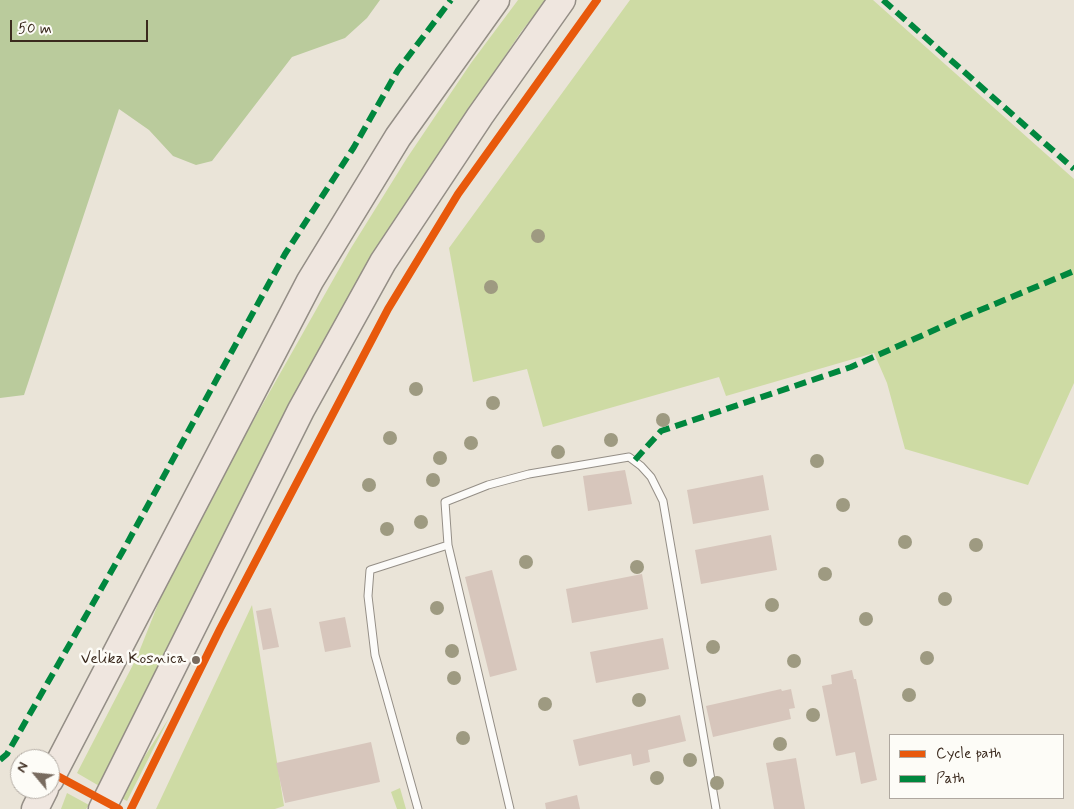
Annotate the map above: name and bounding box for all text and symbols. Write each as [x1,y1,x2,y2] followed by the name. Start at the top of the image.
[12,10,150,42] scale bar
[18,19,52,39] text: 50 m
[81,650,186,670] place label: Velika Kosnica
[190,654,202,666] marker: Velika Kosnica
[889,734,1064,799] legend
[936,744,1001,764] text: Cycle path
[10,749,60,799] north arrow
[12,759,33,776] text: N
[936,769,965,789] text: Path

